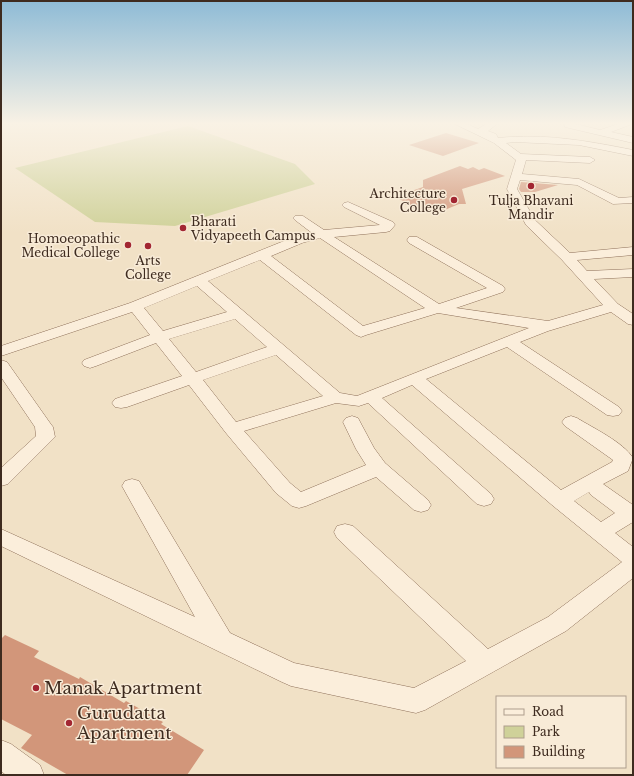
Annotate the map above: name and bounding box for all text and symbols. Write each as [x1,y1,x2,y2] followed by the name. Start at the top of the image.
[526,181,536,191] marker: Tulja Bhavani Mandir
[368,186,446,215] place label: Architecture College
[489,193,573,222] place label: Tulja Bhavani Mandir
[449,195,459,205] marker: Architecture College
[190,214,316,243] place label: Bharati Vidyapeeth Campus
[178,223,188,233] marker: Bharati Vidyapeeth Campus
[22,231,121,260] place label: Homoeopathic Medical College
[123,240,133,250] marker: Homoeopathic Medical College
[143,241,153,251] marker: Arts College
[125,253,171,282] place label: Arts College
[44,678,203,699] place label: Manak Apartment
[31,683,41,693] marker: Manak Apartment
[496,696,626,768] legend
[76,703,172,744] place label: Gurudatta Apartment
[532,704,564,719] text: Road
[64,718,74,728] marker: Gurudatta Apartment
[532,724,560,739] text: Park
[532,744,586,759] text: Building

